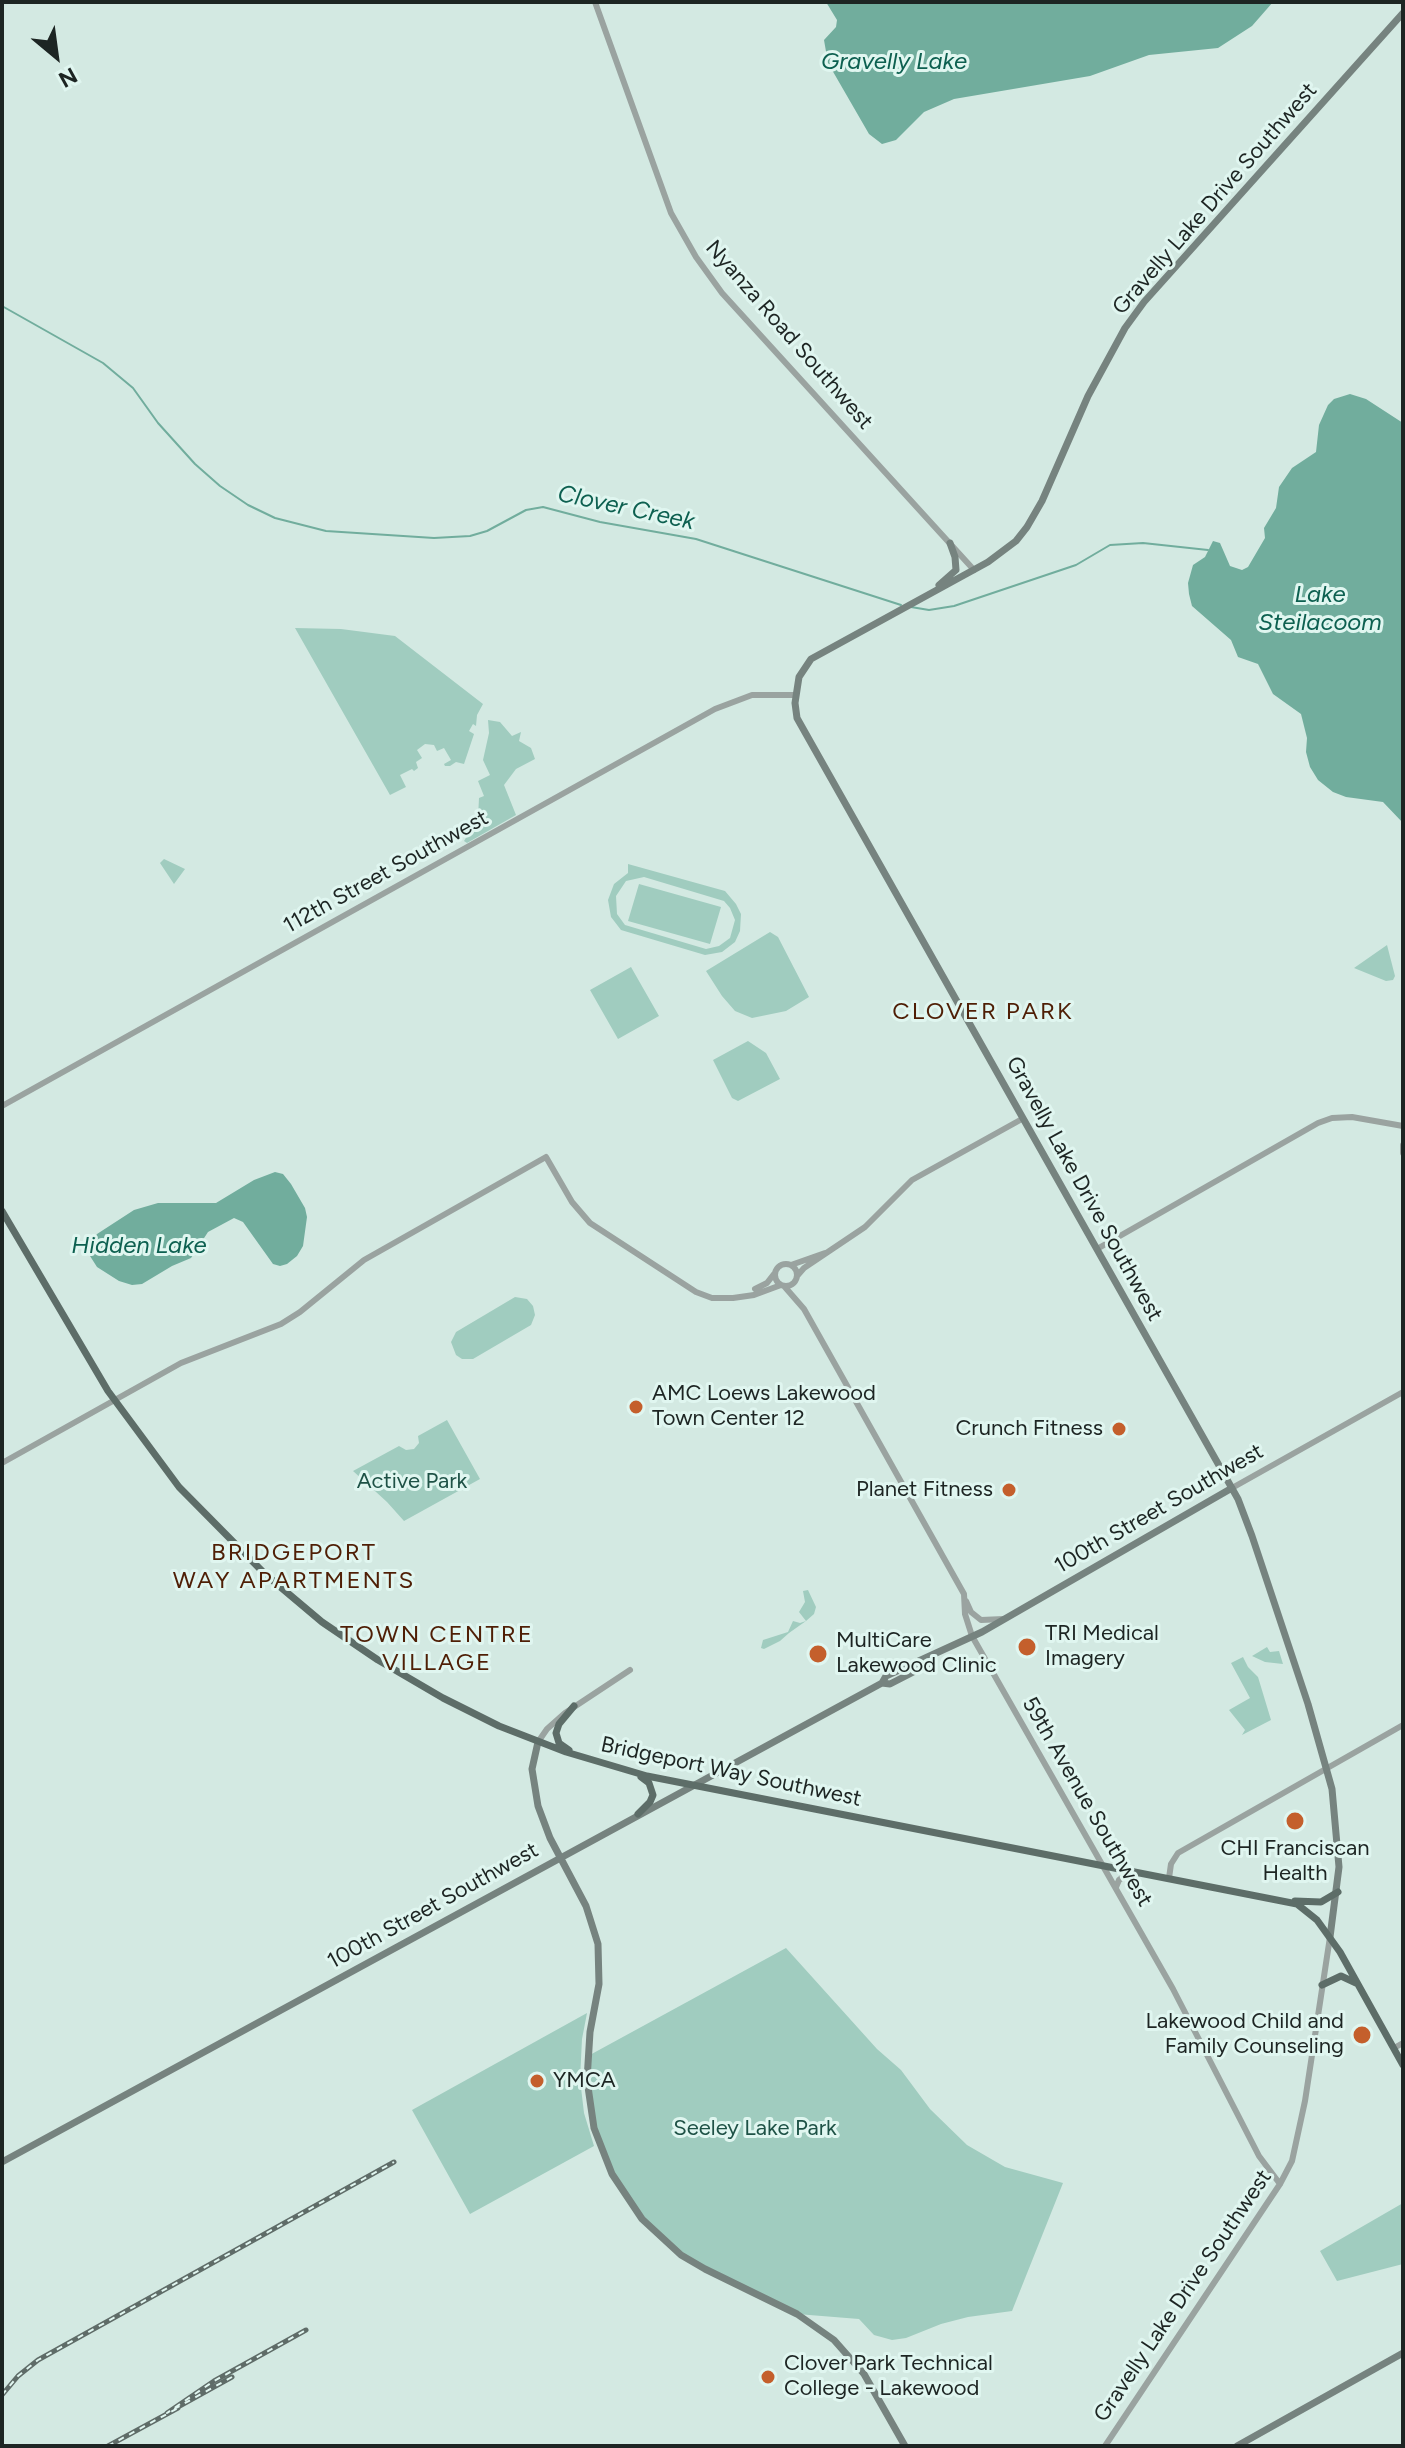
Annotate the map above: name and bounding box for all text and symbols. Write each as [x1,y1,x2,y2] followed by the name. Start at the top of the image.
[16,16,96,96] north arrow
[821,48,967,76] water label: Gravelly Lake
[54,61,82,93] text: N
[1107,78,1323,320] street label: Gravelly Lake Drive Southwest
[700,235,878,435] street label: Nyanza Road Southwest
[555,479,697,537] water label: Clover Creek
[1258,581,1382,637] water label: Lake Steilacoom
[279,805,493,939] street label: 112th Street Southwest
[892,998,1074,1026] district label: CLOVER PARK
[1000,1052,1168,1326] street label: Gravelly Lake Drive Southwest
[71,1232,207,1260] water label: Hidden Lake
[652,1381,876,1432] place label: AMC Loews Lakewood Town Center 12
[627,1398,645,1416] marker: AMC Loews Lakewood Town Center 12
[955,1416,1103,1442] place label: Crunch Fitness
[1110,1420,1128,1438] marker: Crunch Fitness
[1050,1438,1268,1580] street label: 100th Street Southwest
[357,1469,467,1495] park label: Active Park
[856,1477,993,1503] place label: Planet Fitness
[1000,1481,1018,1499] marker: Planet Fitness
[173,1539,415,1595] district label: BRIDGEPORT WAY APARTMENTS
[340,1621,534,1677] district label: TOWN CENTRE VILLAGE
[1045,1621,1159,1672] place label: TRI Medical Imagery
[836,1628,997,1680] place label: MultiCare Lakewood Clinic
[1016,1636,1038,1658] marker: TRI Medical Imagery
[807,1643,829,1665] marker: MultiCare Lakewood Clinic
[1016,1693,1158,1911] street label: 59th Avenue Southwest
[598,1731,864,1813] street label: Bridgeport Way Southwest
[1284,1810,1306,1832] marker: CHI Franciscan Health
[1220,1836,1370,1888] place label: CHI Franciscan Health
[323,1837,543,1975] street label: 100th Street Southwest
[1146,2009,1344,2060] place label: Lakewood Child and Family Counseling
[1351,2024,1373,2046] marker: Lakewood Child and Family Counseling
[553,2068,616,2094] place label: YMCA
[528,2072,546,2090] marker: YMCA
[673,2116,837,2142] park label: Seeley Lake Park
[1089,2165,1277,2427] street label: Gravelly Lake Drive Southwest
[784,2351,993,2402] place label: Clover Park Technical College - Lakewood
[759,2368,777,2386] marker: Clover Park Technical College - Lakewood

